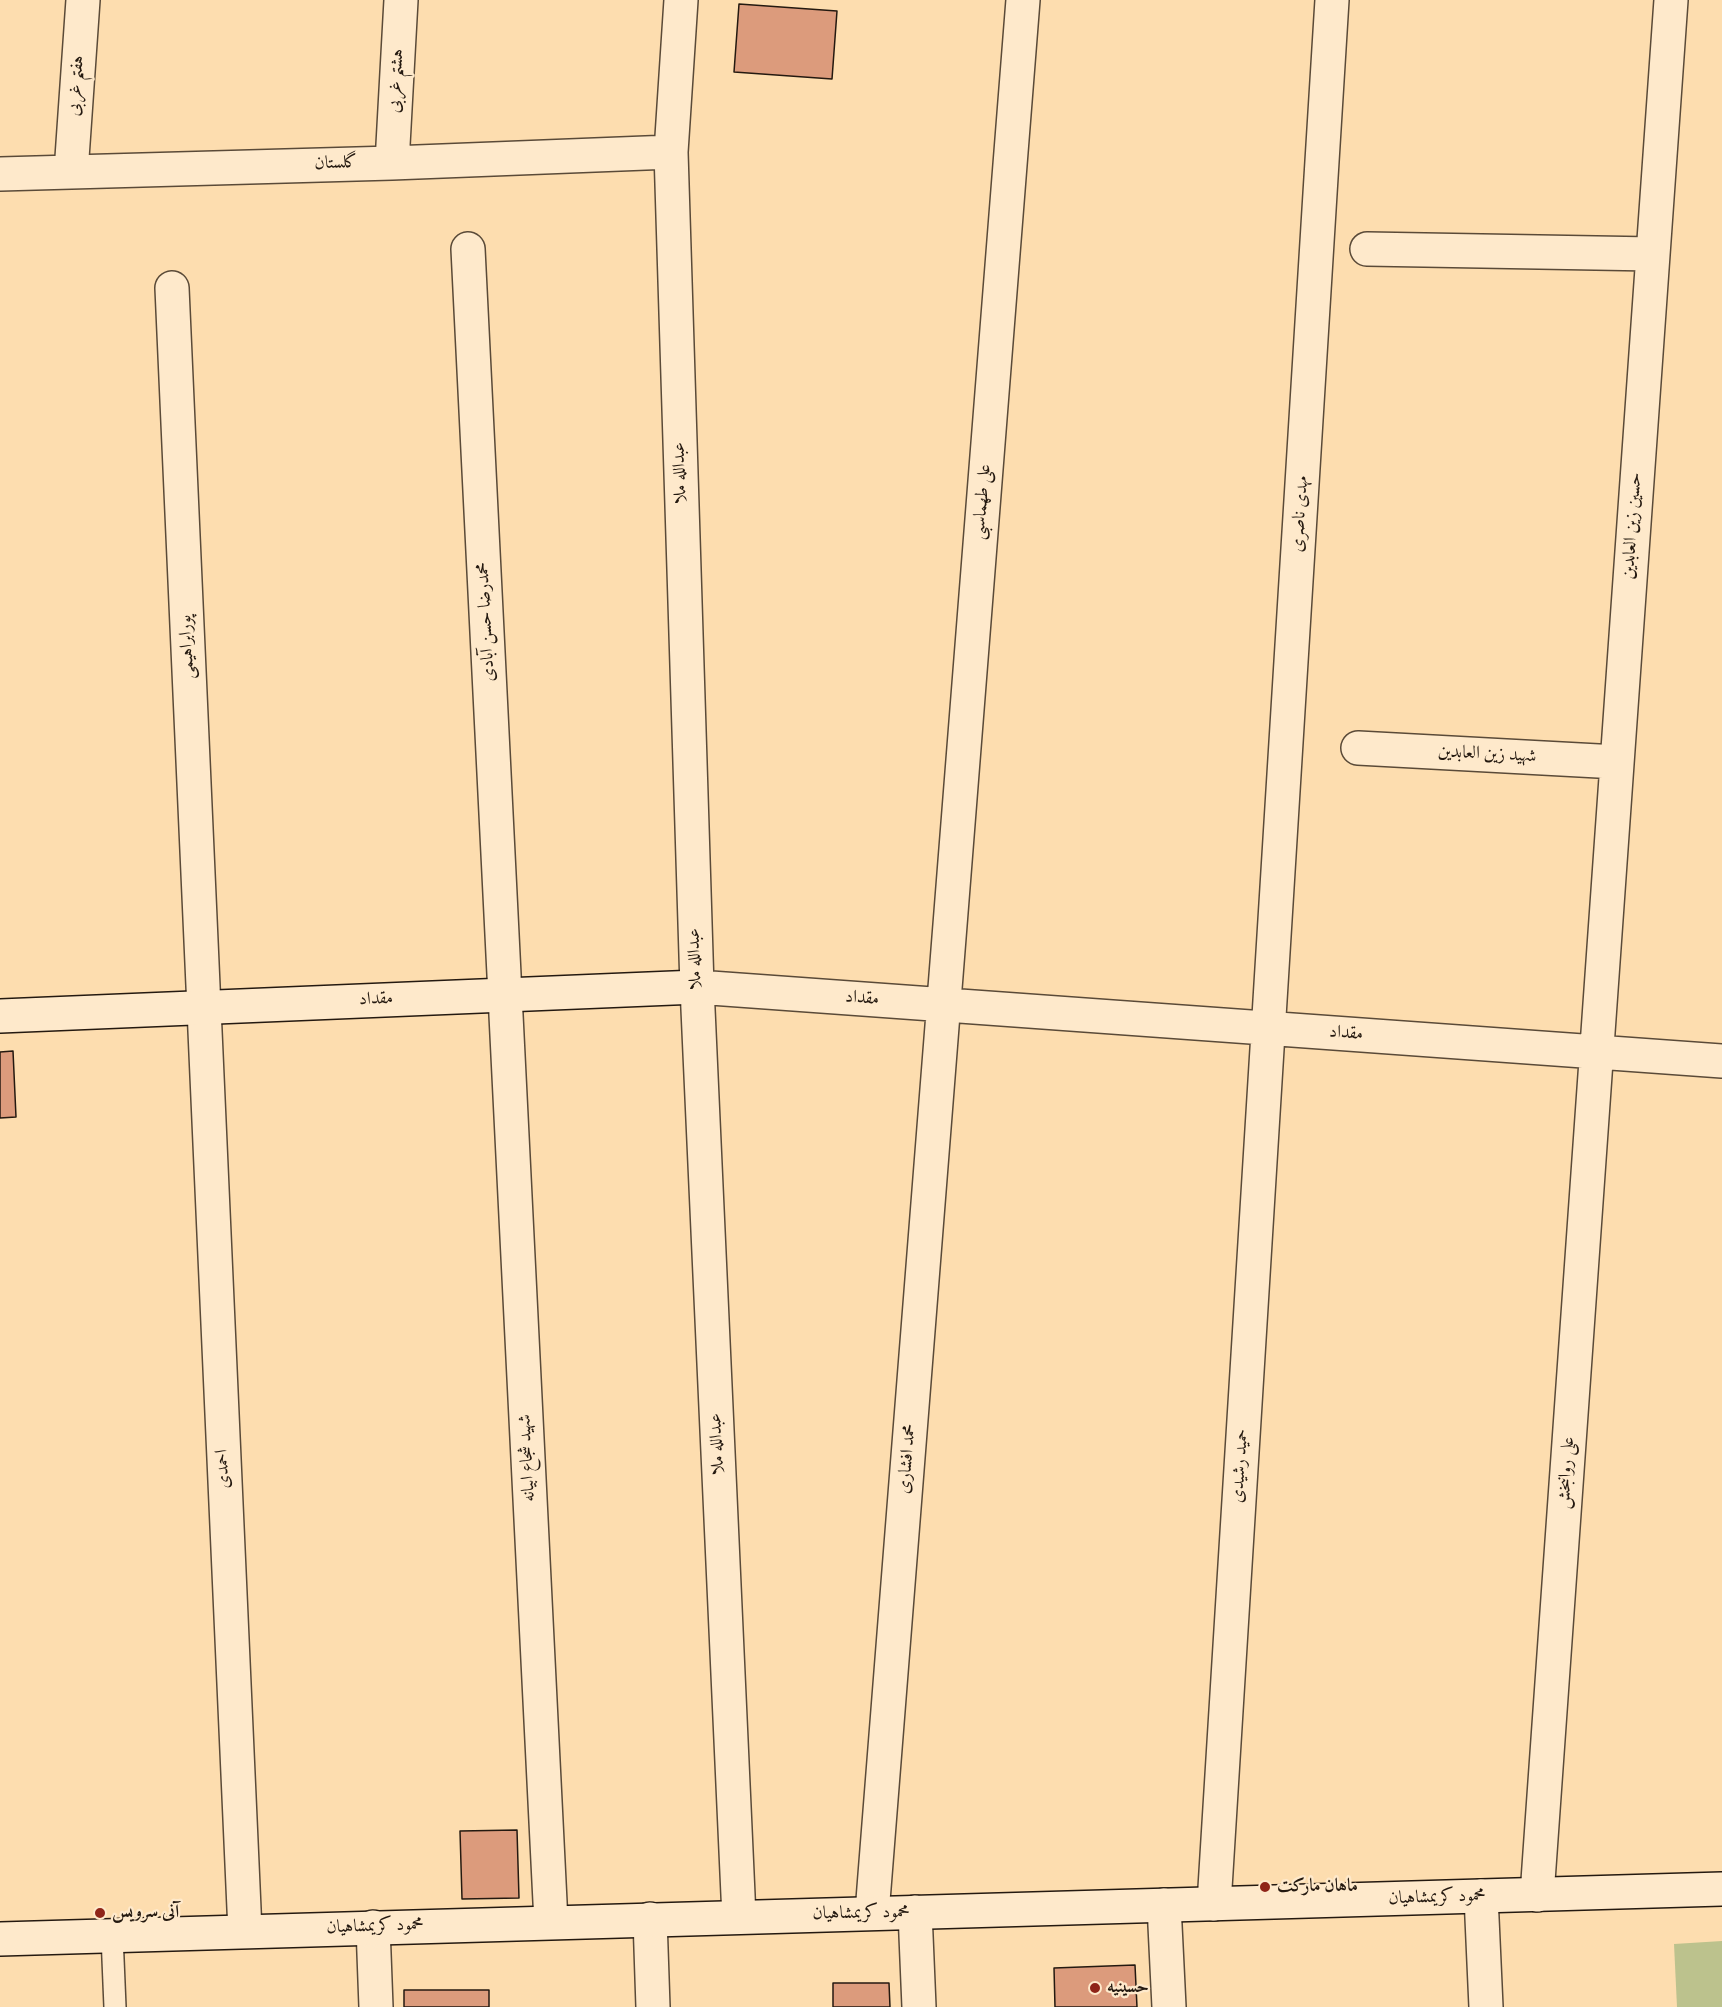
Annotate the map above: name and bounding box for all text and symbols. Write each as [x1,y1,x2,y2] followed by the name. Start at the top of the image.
[385,48,409,114] street label: هشتم غربی
[64,55,90,117] street label: هفتم غربی
[314,152,358,176] street label: گلستان
[669,442,693,504] street label: عبدالله ملا
[969,463,997,541] street label: علی طهماسبی
[1618,472,1648,580] street label: حسین زین العابدین
[1288,475,1314,553] street label: مهدی ناصری
[473,562,501,682] street label: محمدرضا حسن آبادی
[176,614,200,680] street label: پورابراهیمی
[1437,742,1537,768] street label: شهید زین العابدین
[684,928,708,990] street label: عبدالله ملا
[844,987,880,1011] street label: مقداد
[358,989,394,1011] street label: مقداد
[1328,1022,1364,1046] street label: مقداد
[706,1413,730,1475] street label: عبدالله ملا
[515,1414,541,1502] street label: شهید شجاع ابیانه
[894,1423,922,1495] street label: محمد افشاری
[1228,1428,1254,1504] street label: حمید رشیدی
[1554,1436,1580,1510] street label: علی روانبخش
[212,1449,236,1489] street label: احمدی
[1277,1876,1358,1898] place label: ماهان مارکت
[1258,1880,1272,1894] marker: ماهان مارکت
[1388,1886,1486,1910] street label: محمود کریمشاهیان
[112,1902,179,1924] place label: آنی سرویس
[812,1902,910,1926] street label: محمود کریمشاهیان
[93,1906,107,1920] marker: آنی سرویس
[326,1915,424,1939] street label: محمود کریمشاهیان
[1107,1977,1149,1999] place label: حسینیه
[1088,1981,1102,1995] marker: حسینیه

